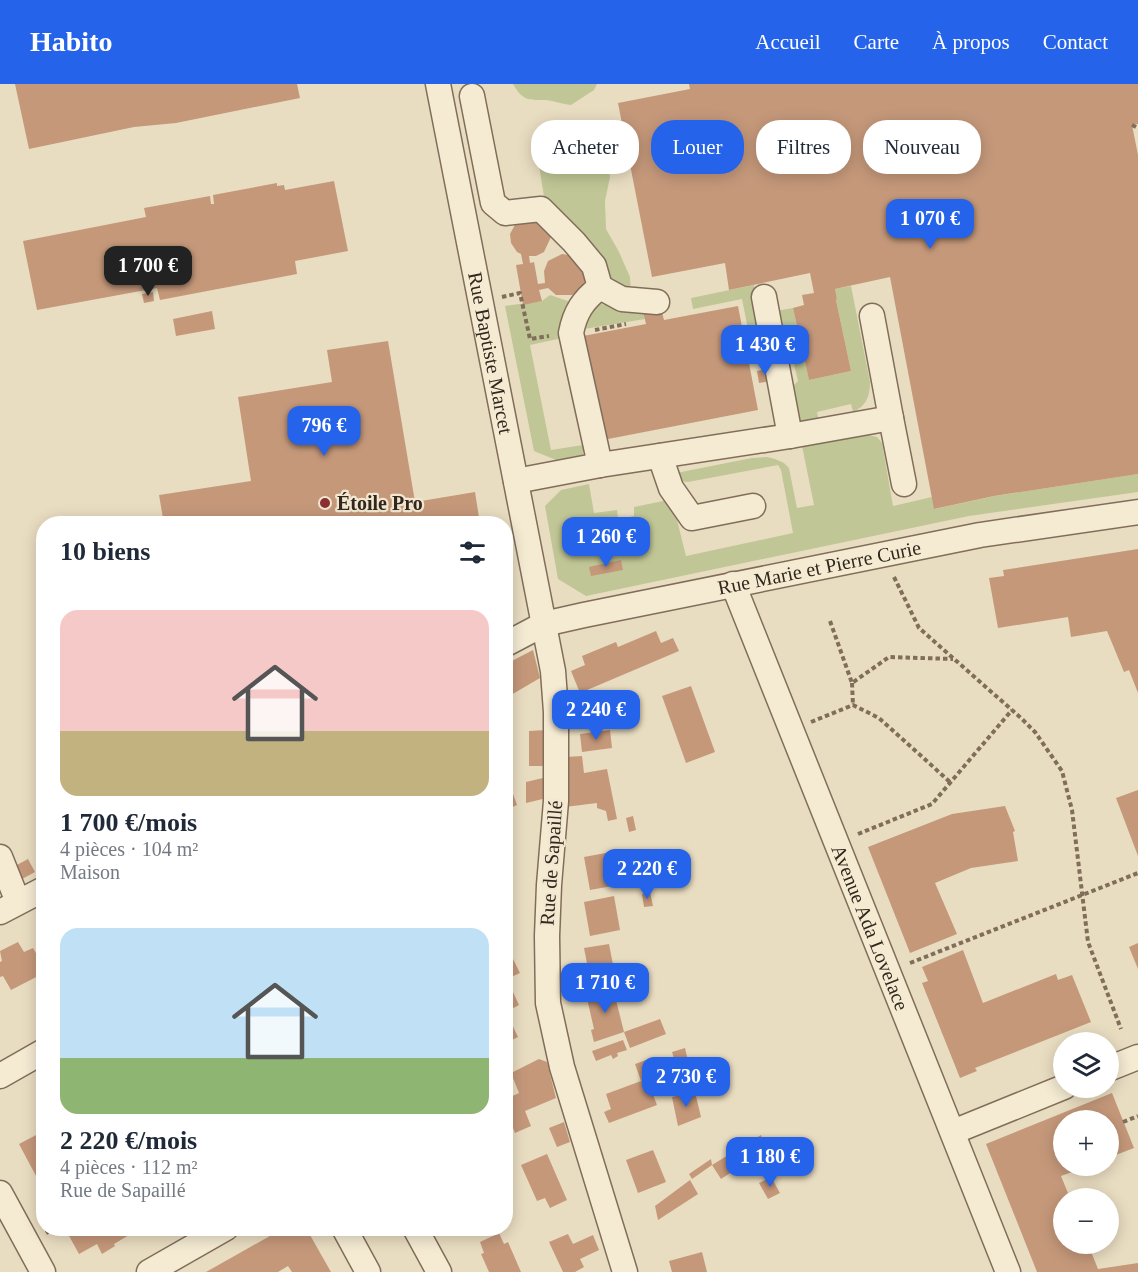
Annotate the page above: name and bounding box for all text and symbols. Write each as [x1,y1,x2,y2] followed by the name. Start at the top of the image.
[30,26,112,57] text: Habito
[755,30,821,54] text: Accueil
[854,30,899,54] text: Carte
[932,30,1010,54] text: À propos
[1043,30,1108,54] text: Contact
[531,120,639,174] chip: Acheter
[651,120,744,174] chip: Louer
[756,120,851,174] chip: Filtres
[863,120,981,174] chip: Nouveau
[875,199,985,250] pin: 1 070 €
[900,207,960,229] text: 1 070 €
[93,246,203,297] pin: 1 700 €
[118,254,178,276] text: 1 700 €
[464,270,517,436] street label: Rue Baptiste Marcet
[710,325,820,376] pin: 1 430 €
[735,333,795,355] text: 1 430 €
[282,406,366,457] pin: 796 €
[302,414,347,436] text: 796 €
[337,492,423,514] place label: Étoile Pro
[318,496,332,510] marker: Étoile Pro
[551,517,661,568] pin: 1 260 €
[576,525,636,547] text: 1 260 €
[456,536,489,569] icon: filters
[716,536,923,599] street label: Rue Marie et Pierre Curie
[60,537,150,566] text: 10 biens
[221,649,329,757] icon: home
[541,690,651,741] pin: 2 240 €
[566,698,626,720] text: 2 240 €
[536,800,567,926] street label: Rue de Sapaillé
[60,808,197,837] text: 1 700 €/mois
[60,838,198,860] text: 4 pièces · 104 m²
[827,842,913,1014] street label: Avenue Ada Lovelace
[592,849,702,900] pin: 2 220 €
[617,857,677,879] text: 2 220 €
[60,861,120,883] text: Maison
[550,963,660,1014] pin: 1 710 €
[221,967,329,1075] icon: home
[575,971,635,993] text: 1 710 €
[1053,1032,1119,1254] map controls
[1053,1032,1119,1098] button: layers
[631,1057,741,1108] pin: 2 730 €
[656,1065,716,1087] text: 2 730 €
[1053,1110,1119,1176] button: +
[60,1126,197,1155] text: 2 220 €/mois
[715,1137,825,1188] pin: 1 180 €
[740,1145,800,1167] text: 1 180 €
[60,1156,197,1178] text: 4 pièces · 112 m²
[60,1179,186,1201] text: Rue de Sapaillé
[1053,1188,1119,1254] button: −

